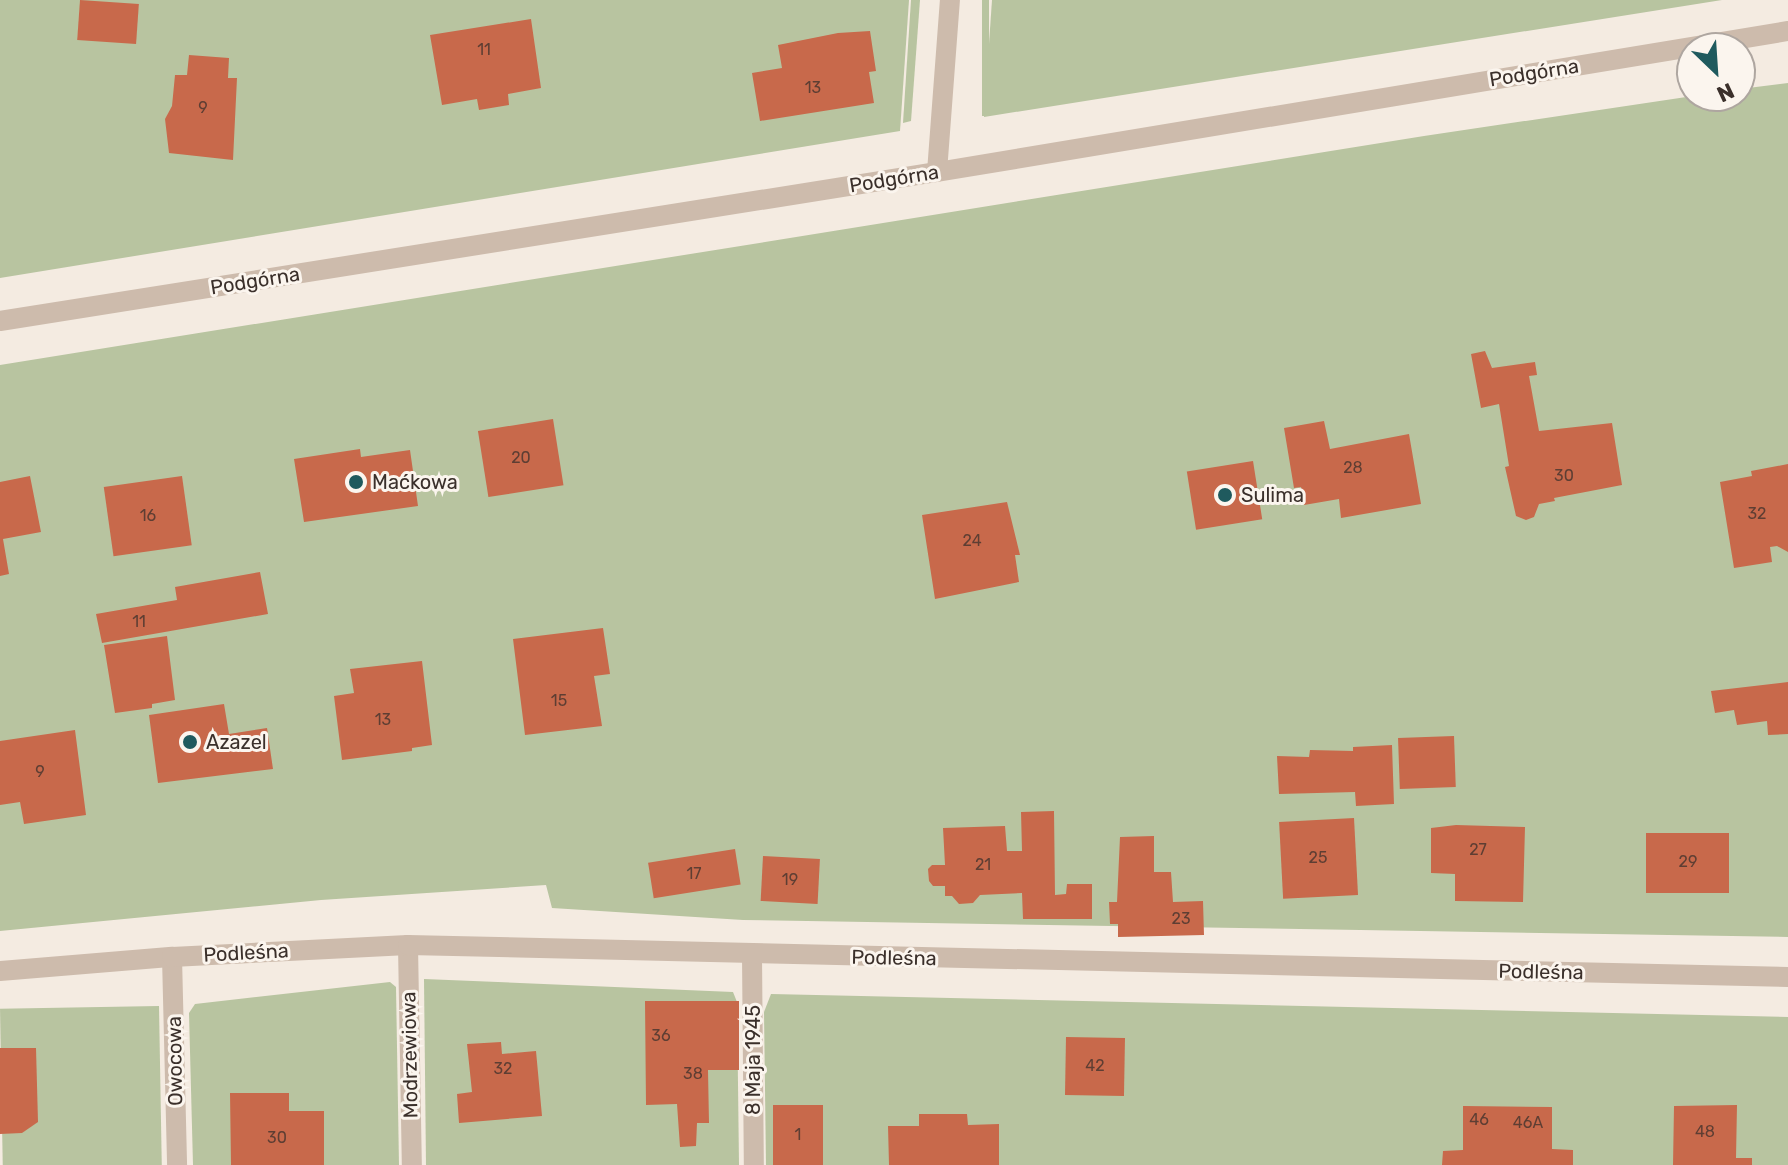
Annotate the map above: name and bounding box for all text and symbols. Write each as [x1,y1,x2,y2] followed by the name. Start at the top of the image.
[1676,32,1756,112] north arrow
[477,40,491,60] house number: 11
[1488,54,1580,92] street label: Podgórna
[1713,77,1738,108] text: N
[805,78,821,98] house number: 13
[198,98,208,118] house number: 9
[848,160,940,198] street label: Podgórna
[209,262,301,300] street label: Podgórna
[511,448,531,468] house number: 20
[1343,458,1363,478] house number: 28
[1554,466,1574,486] house number: 30
[372,470,458,494] place label: Maćkowa
[347,473,365,491] marker: Maćkowa
[1241,483,1304,507] place label: Sulima
[1216,486,1234,504] marker: Sulima
[1747,504,1767,524] house number: 32
[140,506,156,526] house number: 16
[962,531,982,551] house number: 24
[132,612,146,632] house number: 11
[551,691,567,711] house number: 15
[375,710,391,730] house number: 13
[206,730,267,754] place label: Azazel
[181,733,199,751] marker: Azazel
[35,762,45,782] house number: 9
[1469,840,1487,860] house number: 27
[1309,848,1327,868] house number: 25
[1679,852,1697,872] house number: 29
[975,855,991,875] house number: 21
[686,864,702,884] house number: 17
[782,870,798,890] house number: 19
[1171,909,1191,929] house number: 23
[203,939,289,967] street label: Podleśna
[851,945,937,971] street label: Podleśna
[1498,959,1584,985] street label: Podleśna
[397,991,423,1119] street label: Modrzewiowa
[741,1005,765,1115] street label: 8 Maja 1945
[162,1016,188,1106] street label: Owocowa
[651,1026,671,1046] house number: 36
[1085,1056,1105,1076] house number: 42
[493,1059,513,1079] house number: 32
[683,1064,703,1084] house number: 38
[1469,1110,1489,1130] house number: 46
[1513,1113,1543,1133] house number: 46A
[1695,1122,1715,1142] house number: 48
[795,1125,801,1145] house number: 1
[267,1128,287,1148] house number: 30

